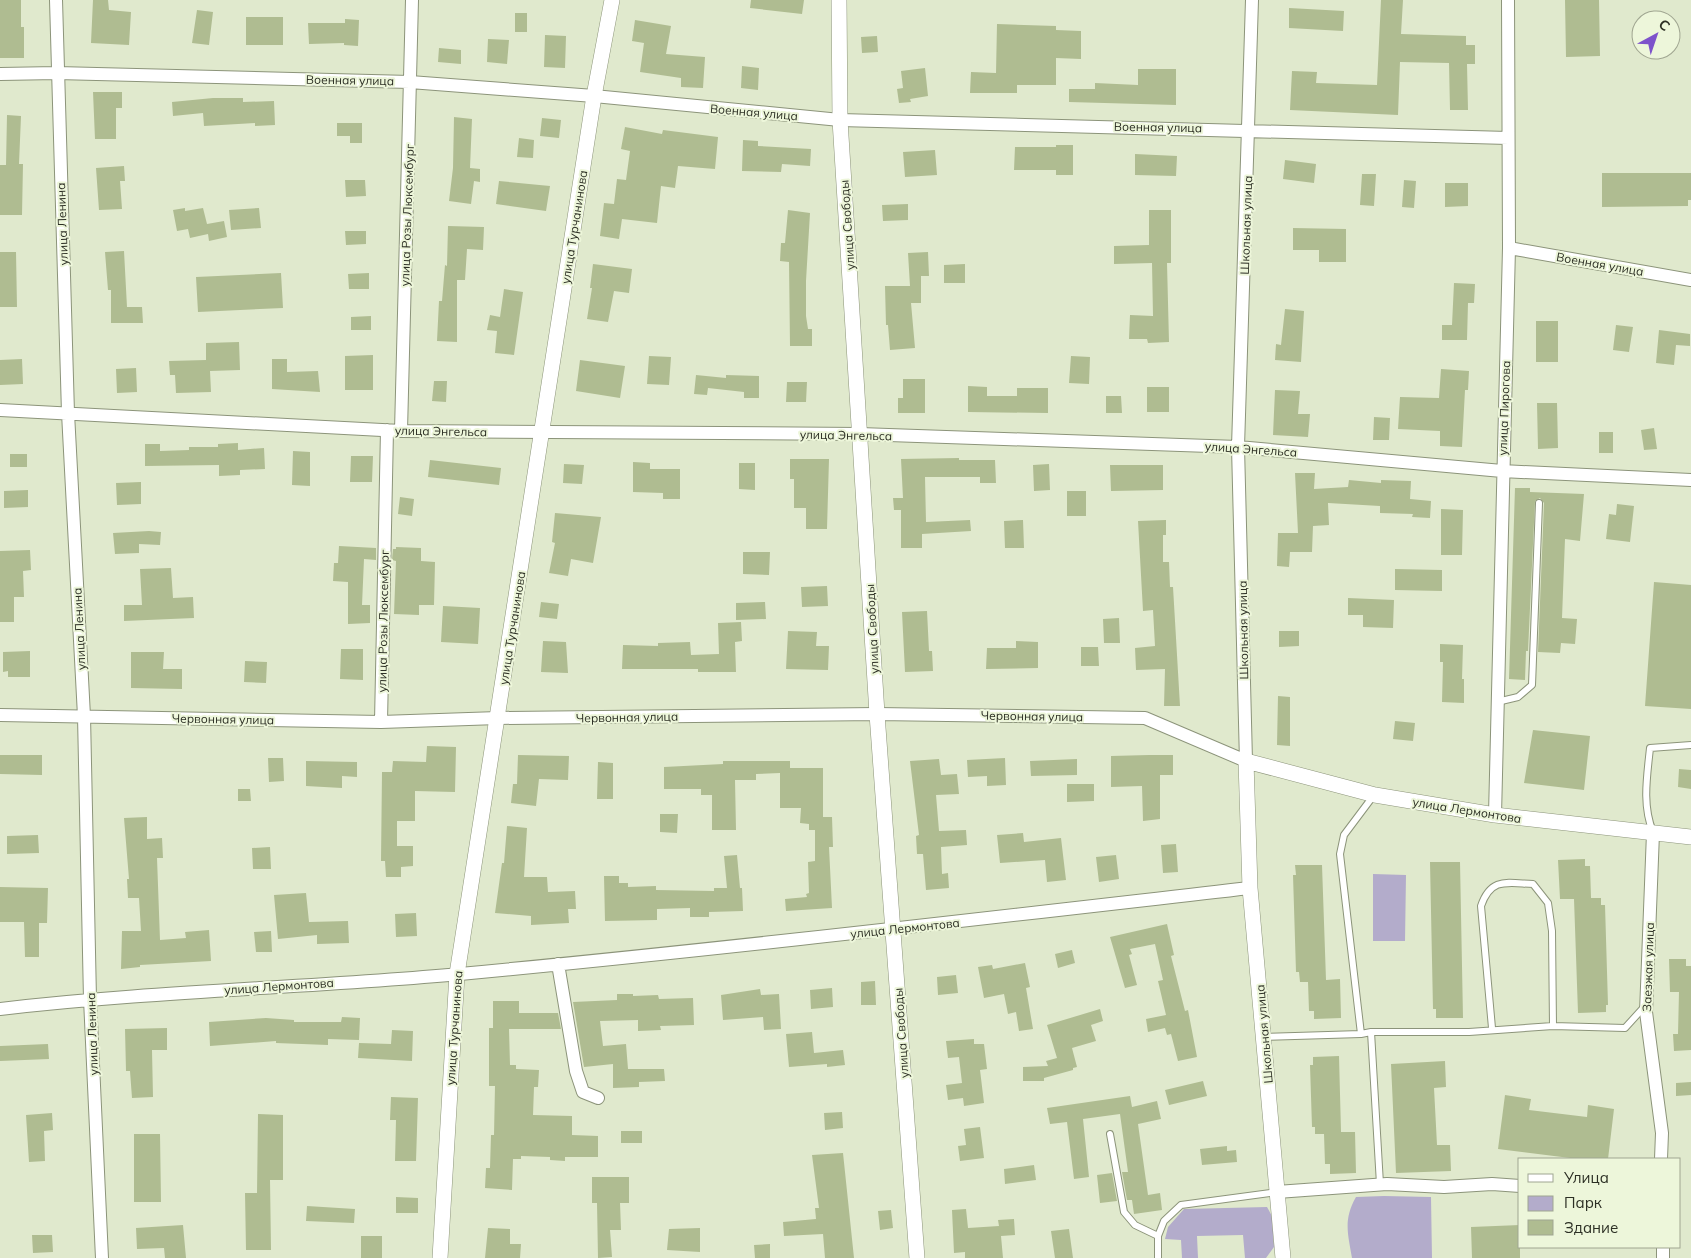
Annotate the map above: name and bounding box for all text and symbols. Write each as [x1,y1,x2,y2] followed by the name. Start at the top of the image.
[1631,10,1681,60] north arrow
[1655,15,1674,35] text: С
[306,72,394,88] street label: Военная улица
[709,101,799,123] street label: Военная улица
[1114,119,1202,135] street label: Военная улица
[397,143,417,287] street label: улица Розы Люксембург
[558,169,590,285] street label: улица Турчанинова
[1237,175,1255,275] street label: Школьная улица
[836,180,858,270] street label: улица Свободы
[53,182,71,266] street label: улица Ленина
[1555,249,1645,279] street label: Военная улица
[1495,360,1513,456] street label: улица Пирогова
[395,423,487,439] street label: улица Энгельса
[800,427,892,443] street label: улица Энгельса
[1204,438,1298,460] street label: улица Энгельса
[374,549,392,692] street label: улица Розы Люксембург
[496,570,528,686] street label: улица Турчанинова
[1235,580,1251,680] street label: Школьная улица
[862,584,882,674] street label: улица Свободы
[69,587,89,671] street label: улица Ленина
[981,708,1083,724] street label: Червонная улица
[576,709,678,725] street label: Червонная улица
[172,711,274,727] street label: Червонная улица
[1412,794,1522,826] street label: улица Лермонтова
[850,915,960,941] street label: улица Лермонтова
[1639,922,1657,1012] street label: Заезжая улица
[443,970,465,1086] street label: улица Турчанинова
[224,975,334,997] street label: улица Лермонтова
[1252,984,1276,1084] street label: Школьная улица
[890,988,912,1078] street label: улица Свободы
[83,992,101,1076] street label: улица Ленина
[1518,1158,1681,1248] legend
[1563,1168,1609,1187] text: Улица
[1564,1193,1603,1212] text: Парк
[1564,1218,1618,1237] text: Здание

